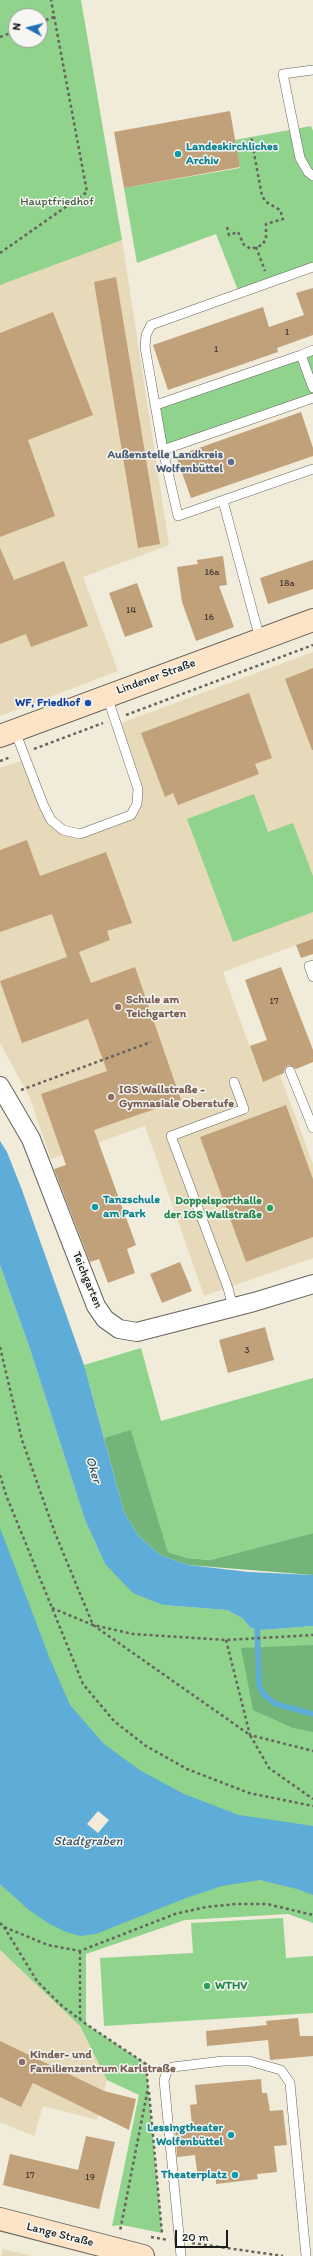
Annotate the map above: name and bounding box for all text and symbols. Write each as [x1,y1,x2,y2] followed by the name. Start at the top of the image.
[8,8,48,48] north arrow
[10,22,23,31] text: N
[186,140,278,168] place label: Landeskirchliches Archiv
[173,149,183,159] marker: Landeskirchliches Archiv
[20,195,94,209] park label: Hauptfriedhof
[285,326,289,338] house number: 1
[214,343,218,355] house number: 1
[108,448,223,476] place label: Außenstelle Landkreis Wolfenbüttel
[226,457,236,467] marker: Außenstelle Landkreis Wolfenbüttel
[204,566,220,578] house number: 16a
[279,577,295,589] house number: 18a
[126,604,136,616] house number: 14
[204,611,214,623] house number: 16
[114,656,198,698] street label: Lindener Straße
[15,696,80,710] place label: WF, Friedhof
[83,698,93,708] marker: WF, Friedhof
[126,993,186,1021] place label: Schule am Teichgarten
[269,995,279,1007] house number: 17
[113,1002,123,1012] marker: Schule am Teichgarten
[119,1083,234,1111] place label: IGS Wallstraße - Gymnasiale Oberstufe
[106,1092,116,1102] marker: IGS Wallstraße - Gymnasiale Oberstufe
[103,1193,160,1221] place label: Tanzschule am Park
[164,1194,262,1222] place label: Doppelsporthalle der IGS Wallstraße
[90,1202,100,1212] marker: Tanzschule am Park
[265,1203,275,1213] marker: Doppelsporthalle der IGS Wallstraße
[69,1249,105,1311] street label: Teichgarten
[244,1344,250,1356] house number: 3
[82,1455,104,1485] water label: Oker
[53,1834,123,1850] water label: Stadtgraben
[215,1979,247,1993] place label: WTHV
[202,1981,212,1991] marker: WTHV
[30,2048,176,2076] place label: Kinder- und Familienzentrum Karlstraße
[17,2057,27,2067] marker: Kinder- und Familienzentrum Karlstraße
[147,2121,223,2149] place label: Lessingtheater Wolfenbüttel
[226,2130,236,2140] marker: Lessingtheater Wolfenbüttel
[161,2168,227,2182] place label: Theaterplatz
[25,2169,35,2181] house number: 17
[230,2170,240,2180] marker: Theaterplatz
[85,2171,95,2183] house number: 19
[25,2220,95,2250] street label: Lange Straße
[177,2222,230,2248] scale bar
[182,2230,209,2244] text: 20 m

